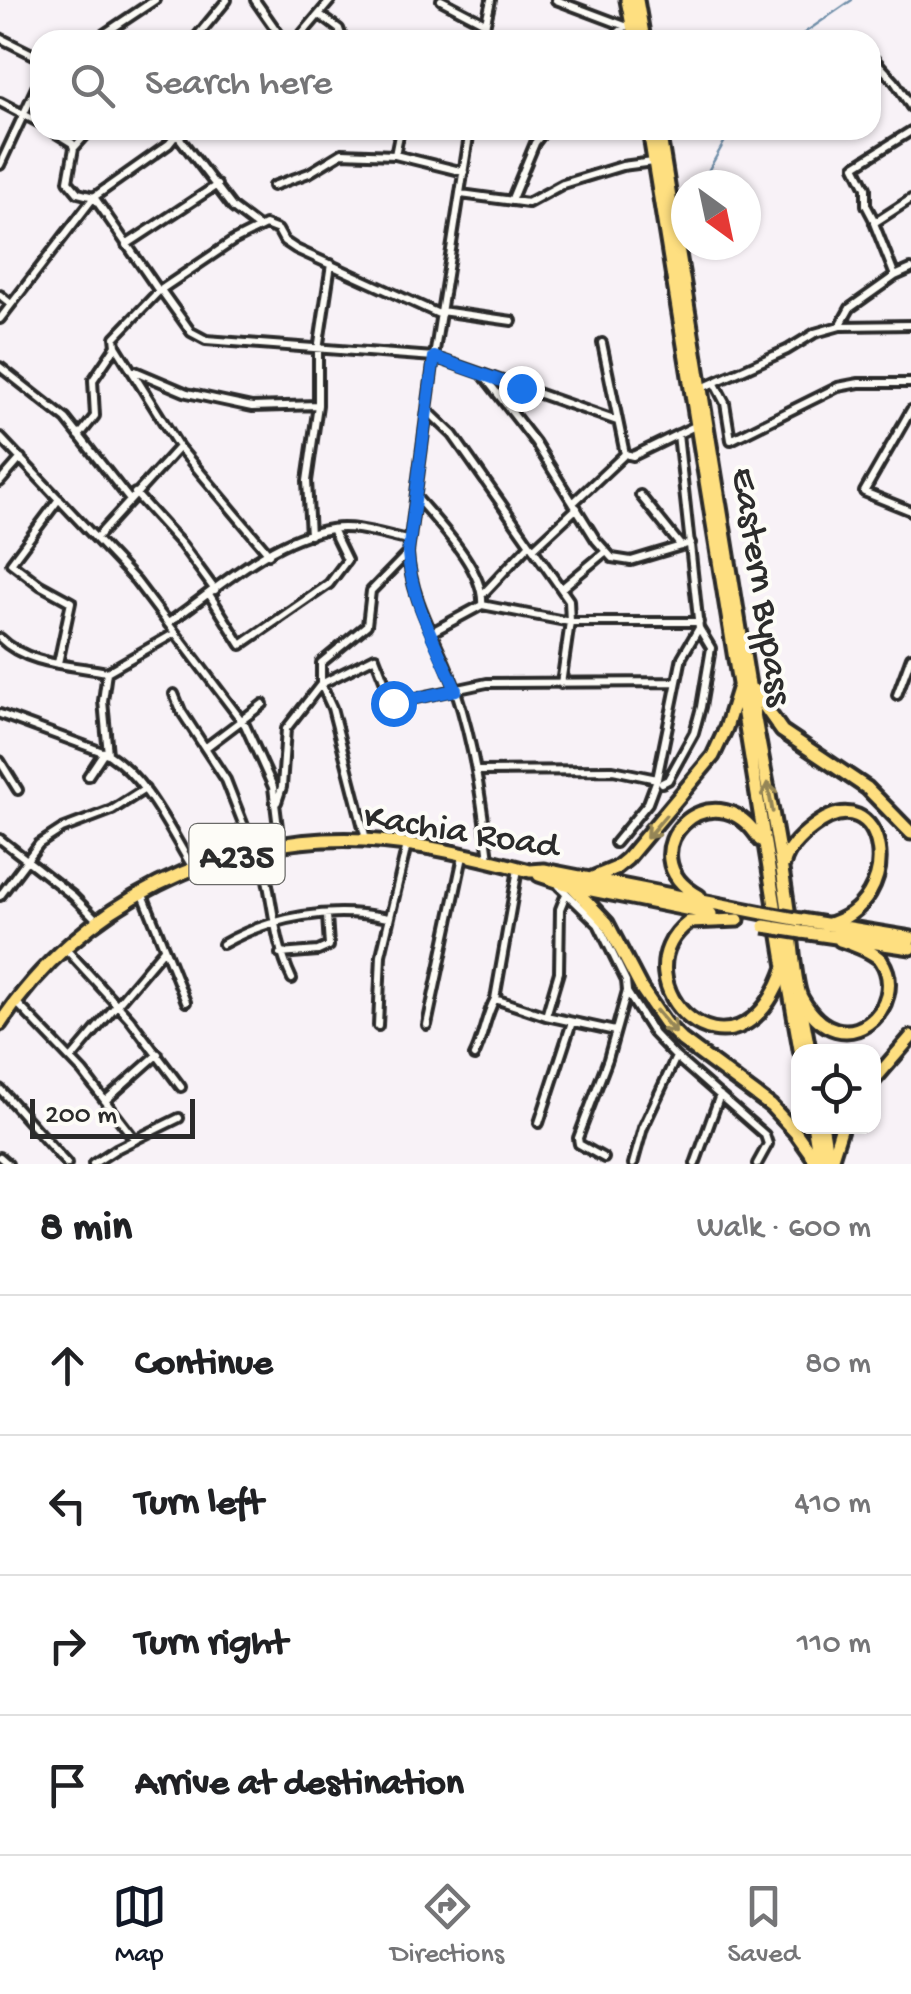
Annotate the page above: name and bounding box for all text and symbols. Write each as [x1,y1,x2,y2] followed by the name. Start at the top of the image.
[30,30,881,140] search box
[65,58,120,113] icon: search
[145,63,332,107] text: Search here
[671,170,761,260] north arrow
[499,366,545,412] route end
[719,465,800,710] street label: Eastern Bypass
[371,681,417,727] route start
[760,781,779,814] one-way arrow
[360,797,564,871] street label: Kachia Road
[645,814,668,839] one-way arrow
[190,824,284,884] road number: A235
[655,1009,678,1034] one-way arrow
[791,1044,881,1134] map controls
[791,1044,881,1134] button: locate
[30,1094,195,1138] scale bar
[45,1100,117,1133] text: 200 m
[40,1205,132,1254] text: 8 min
[697,1210,871,1248] text: Walk · 600 m
[40,1338,95,1393] icon: ahead
[135,1343,273,1387] text: Continue
[805,1346,871,1384] text: 80 m
[40,1478,95,1533] icon: left
[135,1483,263,1527] text: Turn left
[794,1486,871,1524] text: 410 m
[40,1618,95,1673] icon: right
[135,1623,287,1667] text: Turn right
[797,1626,871,1664] text: 110 m
[40,1758,95,1813] icon: arrive
[135,1763,464,1807] text: Arrive at destination
[112,1879,167,1972] tab: Map
[390,1879,504,1972] tab: Directions
[727,1879,799,1972] tab: Saved

